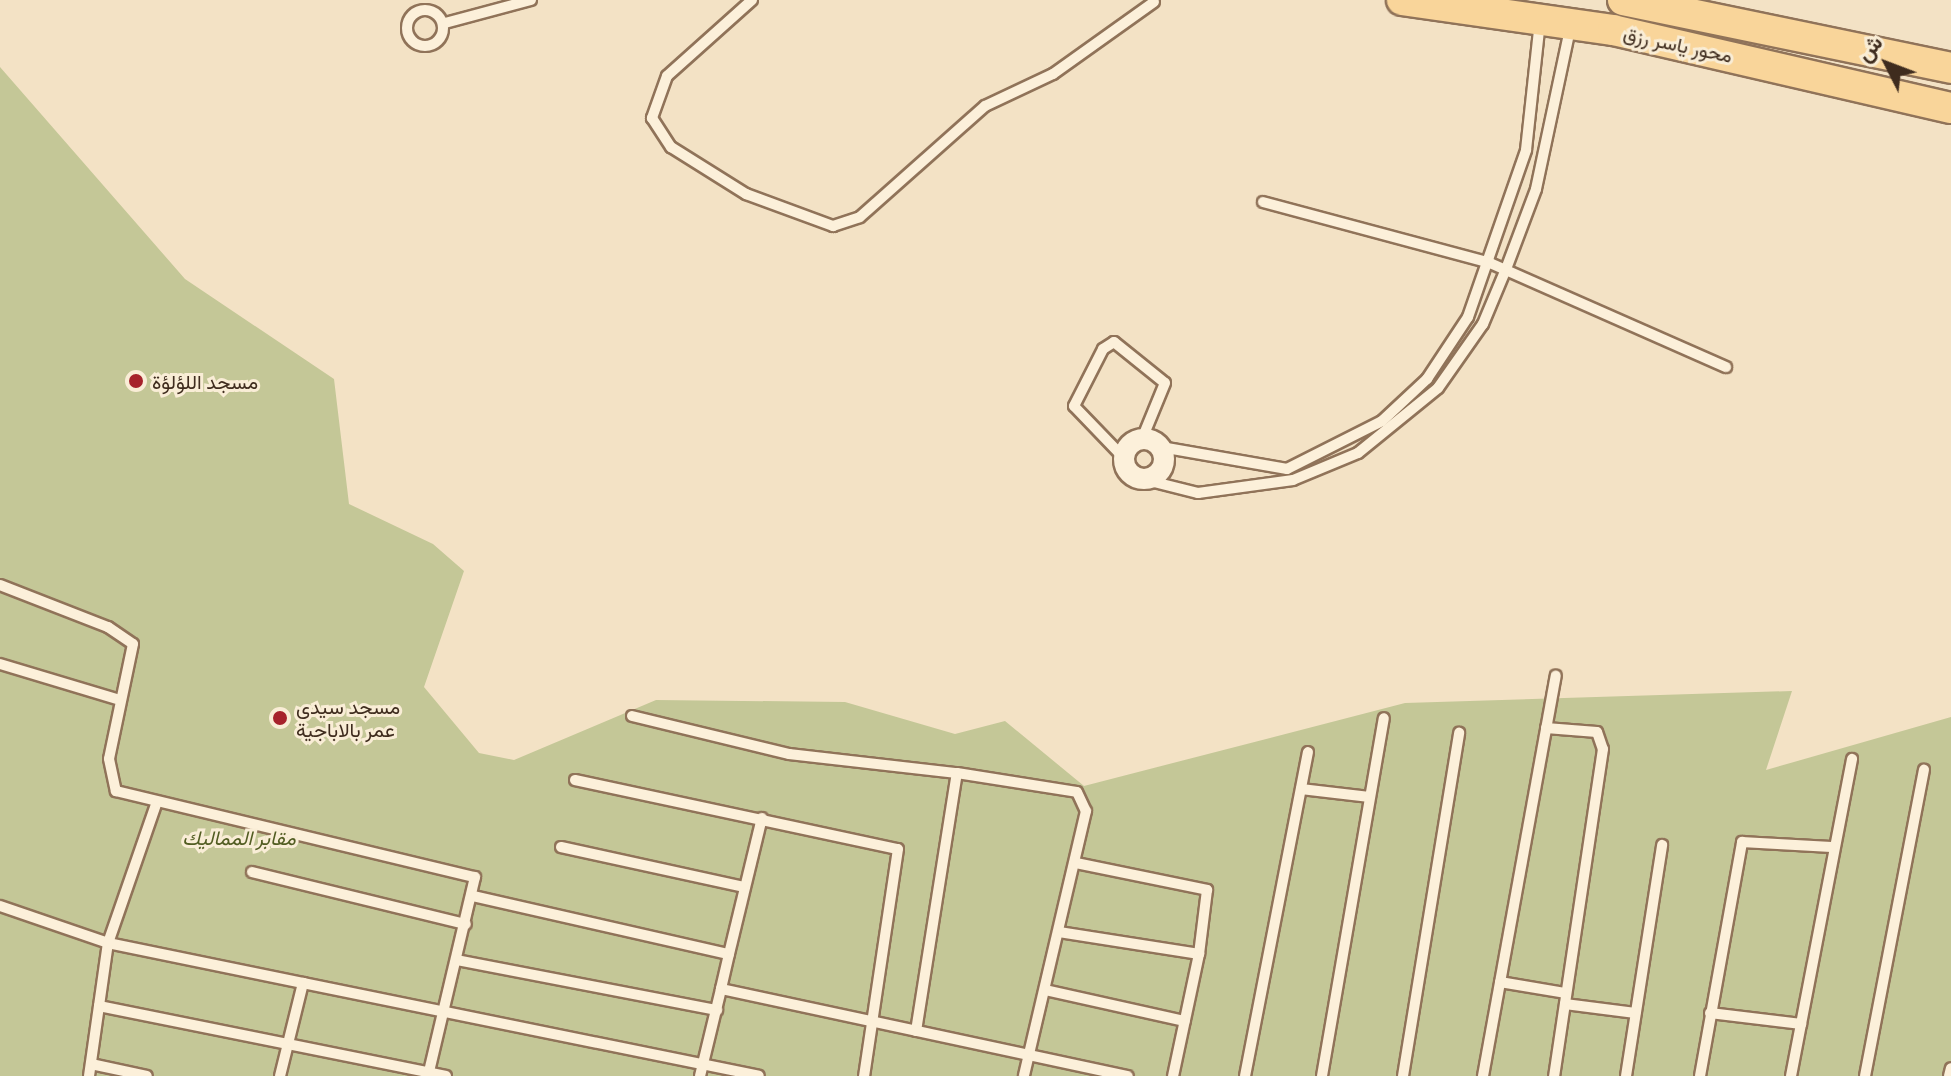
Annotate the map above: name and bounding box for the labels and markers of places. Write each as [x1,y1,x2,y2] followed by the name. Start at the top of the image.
[152,369,258,393] place label: مسجد اللؤلؤة
[127,372,145,390] marker: مسجد اللؤلؤة
[296,694,400,741] place label: مسجد سيدى عمر بالاباجية
[271,709,289,727] marker: مسجد سيدى عمر بالاباجية

